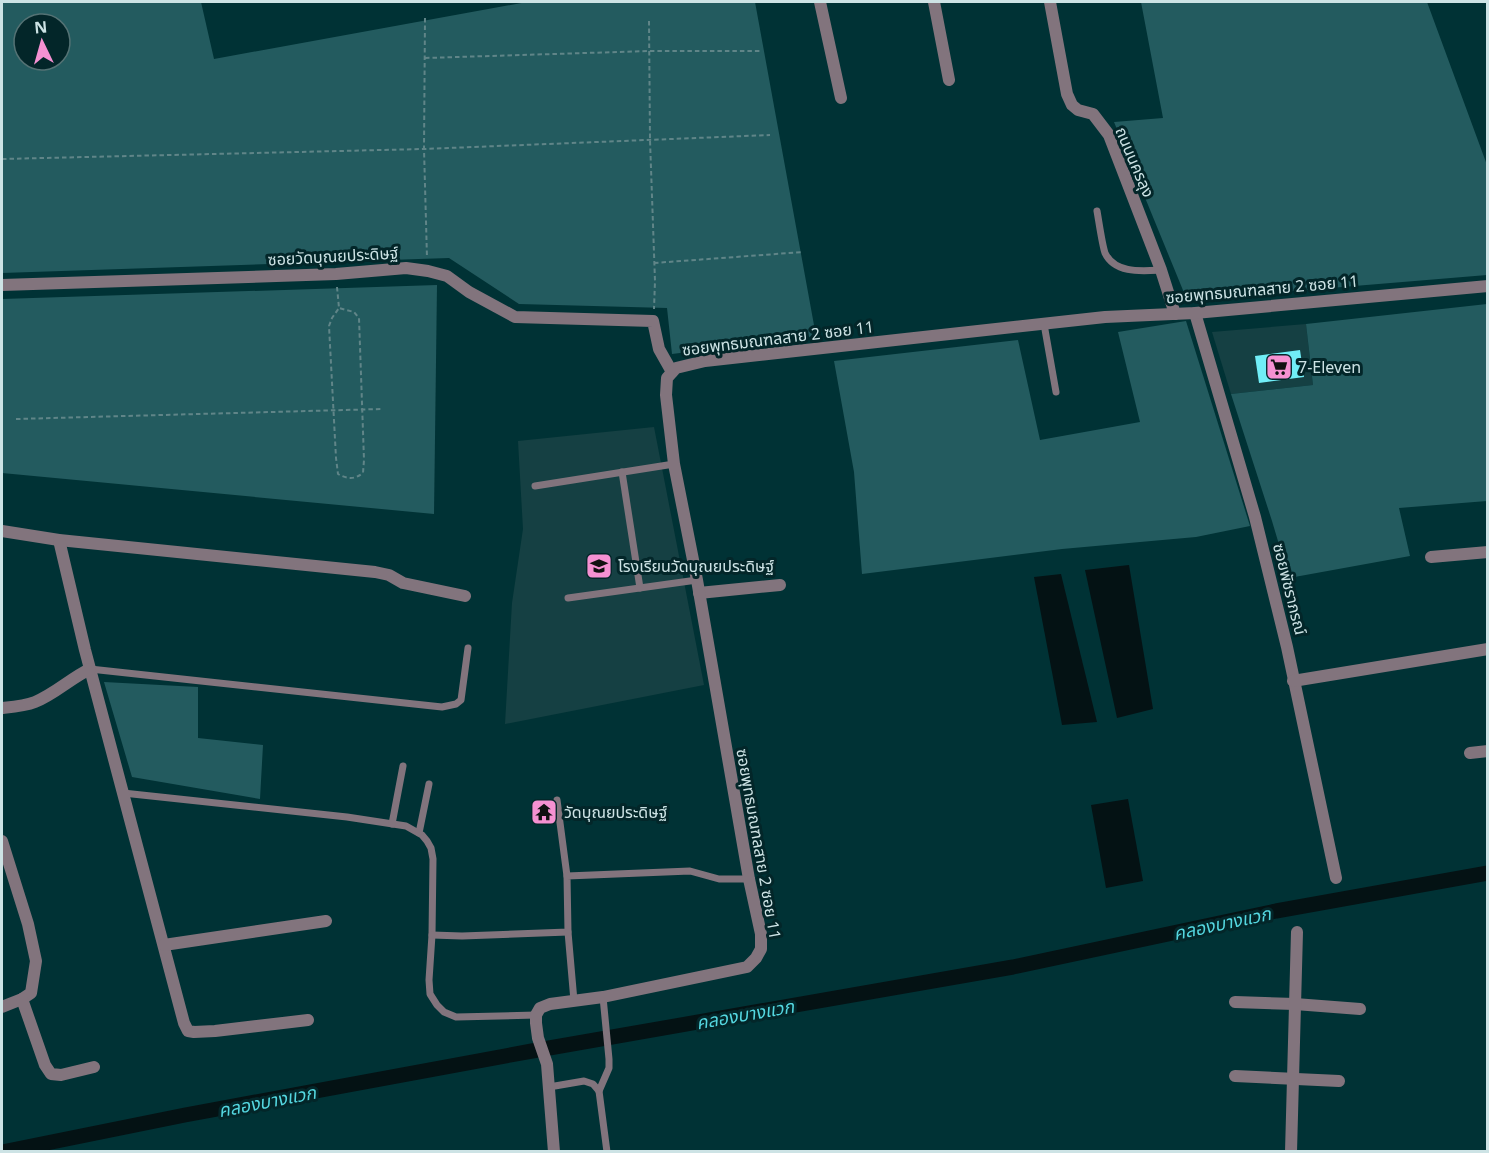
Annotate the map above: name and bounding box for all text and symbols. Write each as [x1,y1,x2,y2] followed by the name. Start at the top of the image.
[12,12,72,72] north arrow
[33,16,48,39] text: N
[1110,123,1160,201] street label: ถนนนครลุง
[267,242,399,270] street label: ซอยวัดบุณยประดิษฐ์
[1165,270,1359,308] street label: ซอยพุทธมณฑลสาย 2 ซอย 11
[681,315,875,361] street label: ซอยพุทธมณฑลสาย 2 ซอย 11
[1264,352,1294,382] supermarket icon: 7-Eleven
[1298,356,1361,378] place label: 7-Eleven
[1268,541,1312,637] street label: ซอยพัชราภรณ์
[584,551,614,581] school or university icon: โรงเรียนวัดบุณยประดิษฐ์
[618,555,774,577] place label: โรงเรียนวัดบุณยประดิษฐ์
[731,747,787,941] street label: ซอยพุทธมณฑลสาย 2 ซอย 11
[529,797,559,827] temple icon: วัดบุณยประดิษฐ์
[564,801,667,823] place label: วัดบุณยประดิษฐ์
[1171,901,1274,945] water label: คลองบางแวก
[694,993,797,1034] water label: คลองบางแวก
[216,1080,319,1122] water label: คลองบางแวก

